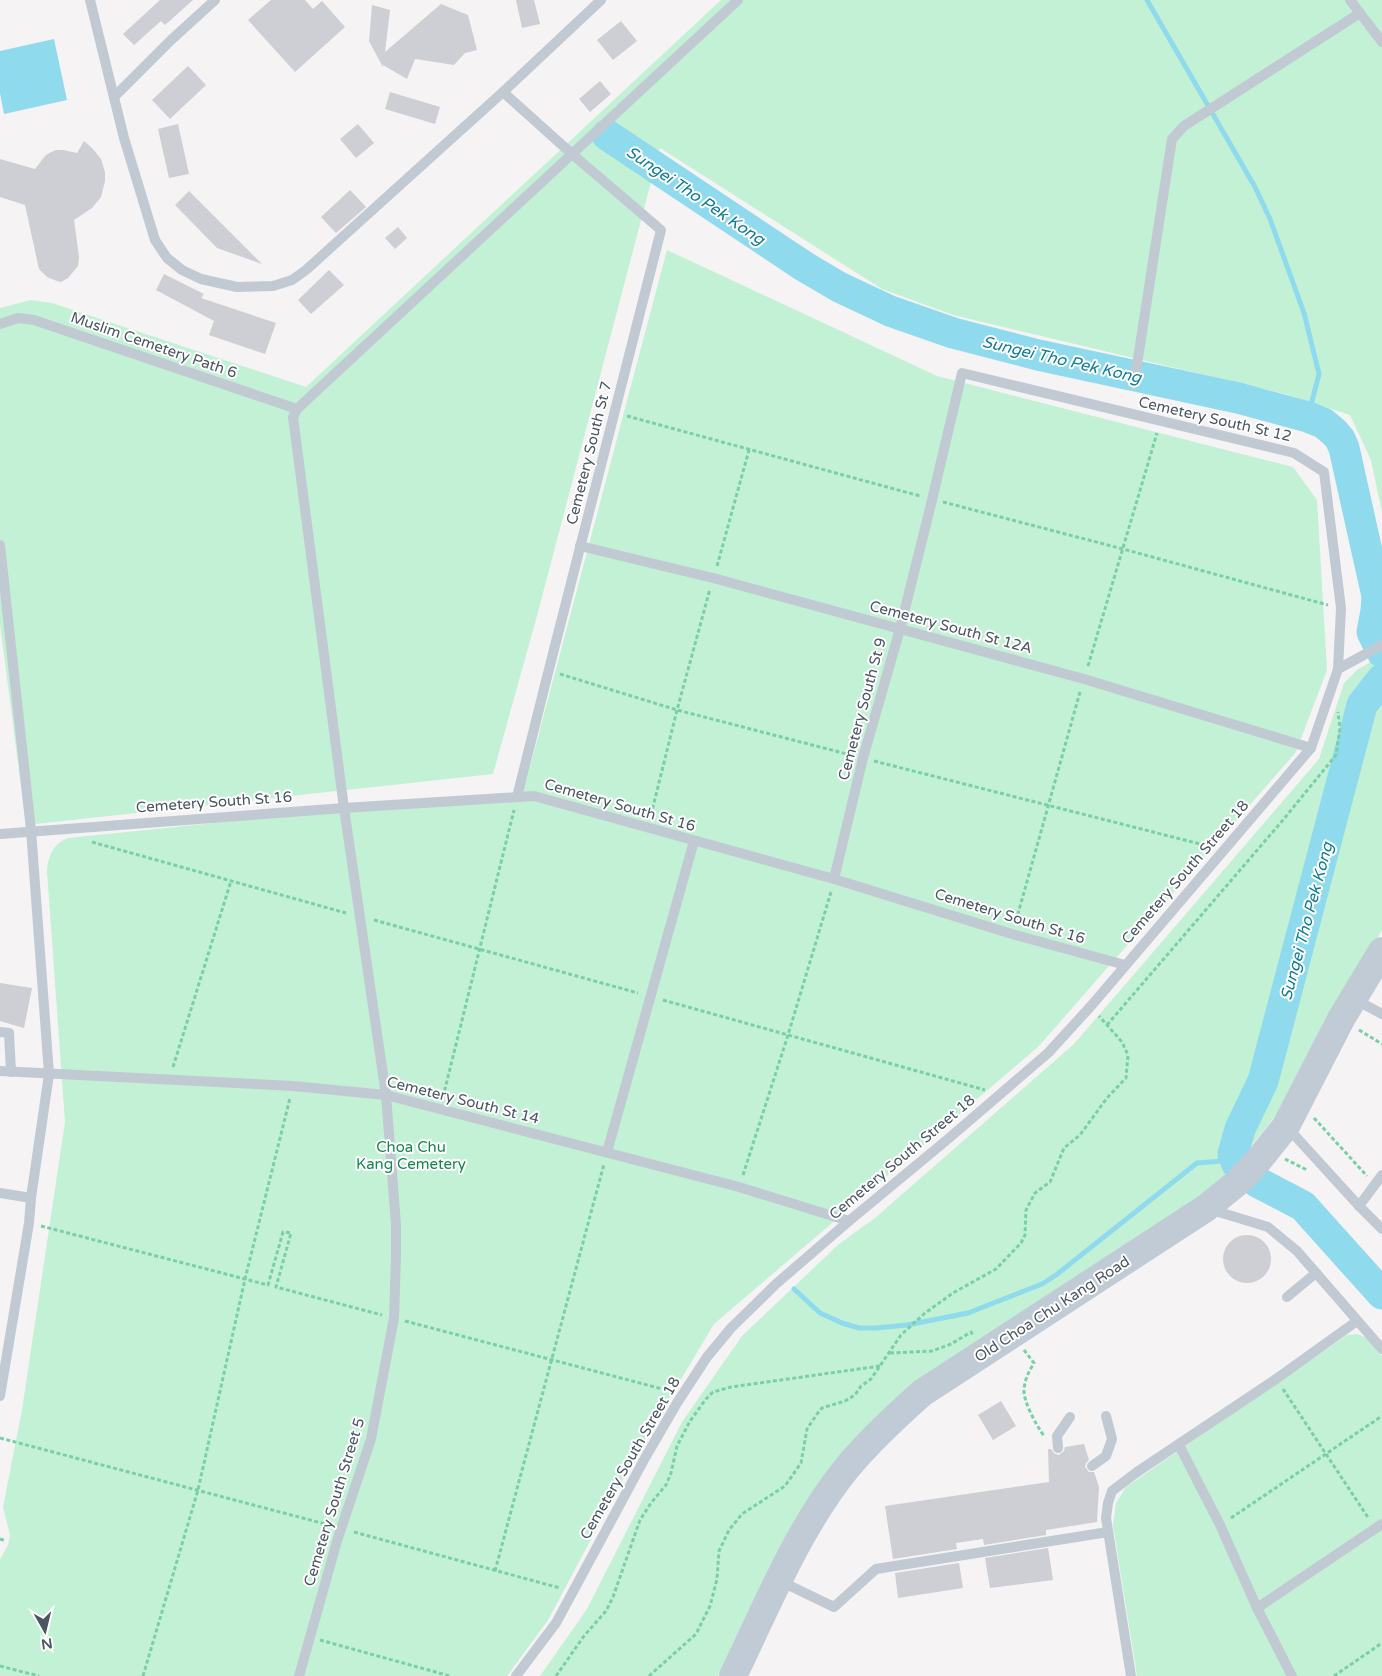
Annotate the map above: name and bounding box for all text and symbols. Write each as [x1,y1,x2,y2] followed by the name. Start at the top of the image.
[622,142,769,250] water label: Sungei Tho Pek Kong
[68,308,240,382] street label: Muslim Cemetery Path 6
[980,332,1144,388] water label: Sungei Tho Pek Kong
[562,380,616,526] street label: Cemetery South St 7
[1137,393,1293,445] street label: Cemetery South St 12
[868,597,1034,657] street label: Cemetery South St 12A
[834,636,890,782] street label: Cemetery South St 9
[542,775,698,835] street label: Cemetery South St 16
[135,788,293,816] street label: Cemetery South St 16
[1118,796,1252,948] street label: Cemetery South Street 18
[1276,839,1338,1002] water label: Sungei Tho Pek Kong
[933,885,1087,947] street label: Cemetery South St 16
[385,1072,541,1128] street label: Cemetery South St 14
[825,1091,979,1223] street label: Cemetery South Street 18
[356,1138,466,1173] park label: Choa Chu Kang Cemetery
[971,1252,1133,1366] street label: Old Choa Chu Kang Road
[576,1374,684,1542] street label: Cemetery South Street 18
[300,1416,368,1588] street label: Cemetery South Street 5
[20,1606,70,1656] north arrow
[40,1634,53,1653] text: N

